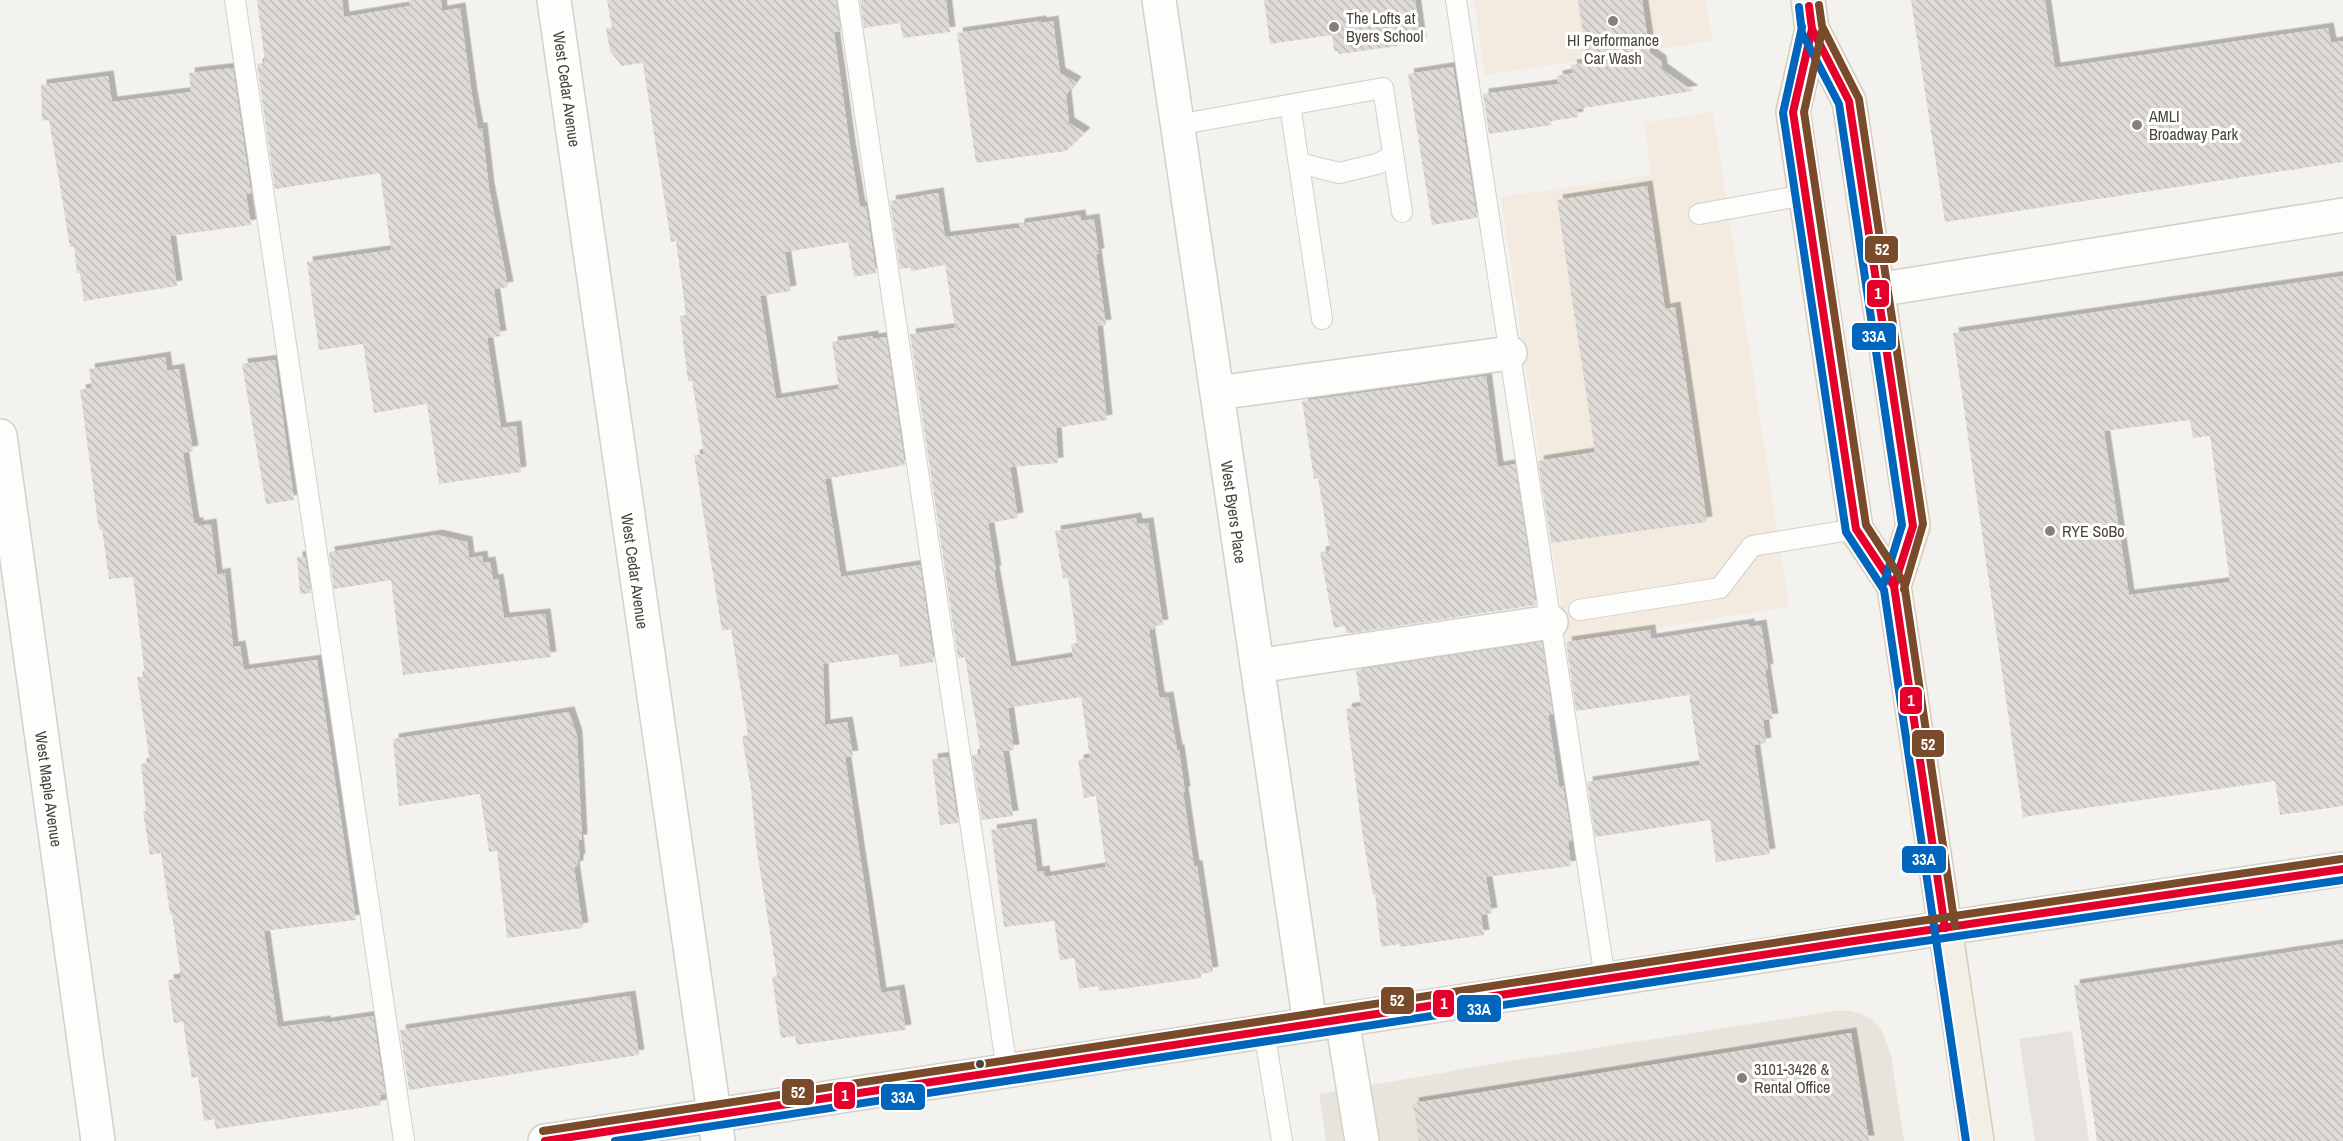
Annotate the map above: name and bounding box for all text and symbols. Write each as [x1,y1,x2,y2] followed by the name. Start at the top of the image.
[1346,7,1423,47] place label: The Lofts at Byers School
[1606,14,1620,28] marker: HI Performance Car Wash
[1327,20,1341,34] marker: The Lofts at Byers School
[1567,29,1659,69] place label: HI Performance Car Wash
[548,30,586,148] street label: West Cedar Avenue
[2148,105,2238,145] place label: AMLI Broadway Park
[2130,118,2144,132] marker: AMLI Broadway Park
[1864,235,1899,264] line badge: 52
[1875,238,1889,260] text: 52
[1866,279,1890,308] line badge: 1
[1874,282,1882,304] text: 1
[1851,322,1897,351] line badge: 33A
[1862,325,1887,347] text: 33A
[1216,459,1252,565] street label: West Byers Place
[616,512,654,630] street label: West Cedar Avenue
[2062,520,2125,542] place label: RYE SoBo
[2043,524,2057,538] marker: RYE SoBo
[1899,686,1923,715] line badge: 1
[1907,689,1915,711] text: 1
[1911,729,1945,758] line badge: 52
[30,730,68,848] street label: West Maple Avenue
[1921,733,1935,755] text: 52
[1901,845,1947,874] line badge: 33A
[1912,848,1937,870] text: 33A
[1380,986,1415,1015] line badge: 52
[1390,989,1404,1011] text: 52
[1432,989,1455,1018] line badge: 1
[1440,992,1448,1014] text: 1
[1456,994,1502,1023] line badge: 33A
[1467,998,1492,1020] text: 33A
[974,1058,986,1070] unlabelled marker
[1754,1058,1830,1098] place label: 3101-3426 & Rental Office
[1735,1071,1749,1085] marker: 3101-3426 & Rental Office
[781,1078,815,1106] line badge: 52
[791,1081,805,1103] text: 52
[833,1081,856,1110] line badge: 1
[880,1083,926,1111] line badge: 33A
[841,1084,849,1106] text: 1
[891,1086,916,1108] text: 33A

